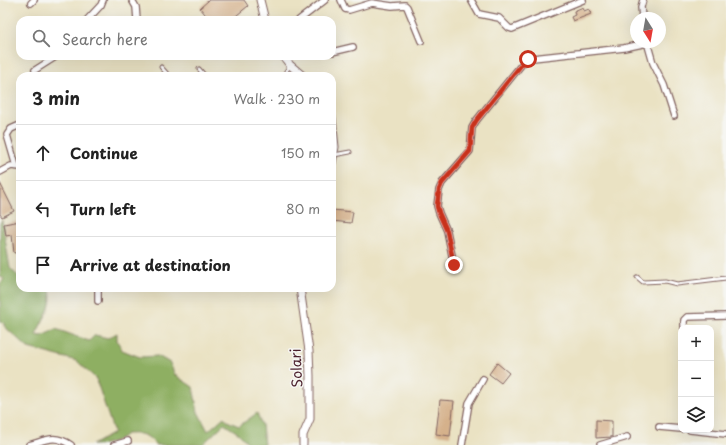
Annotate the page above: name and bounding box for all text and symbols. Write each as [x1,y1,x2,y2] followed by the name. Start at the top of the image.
[630,12,666,48] north arrow
[16,16,336,60] search box
[30,27,52,49] icon: search
[62,27,148,50] text: Search here
[519,50,537,68] route start
[32,85,80,111] text: 3 min
[233,89,320,108] text: Walk · 230 m
[70,141,138,164] text: Continue
[32,142,54,164] icon: ahead
[281,143,320,162] text: 150 m
[70,197,136,220] text: Turn left
[32,198,54,220] icon: left
[286,199,320,218] text: 80 m
[70,253,231,276] text: Arrive at destination
[32,254,54,276] icon: arrive
[445,256,463,274] route end
[678,325,714,433] map controls
[678,325,714,361] button: +
[284,348,308,388] street label: Solari
[678,361,714,397] button: −
[678,397,714,433] button: layers

